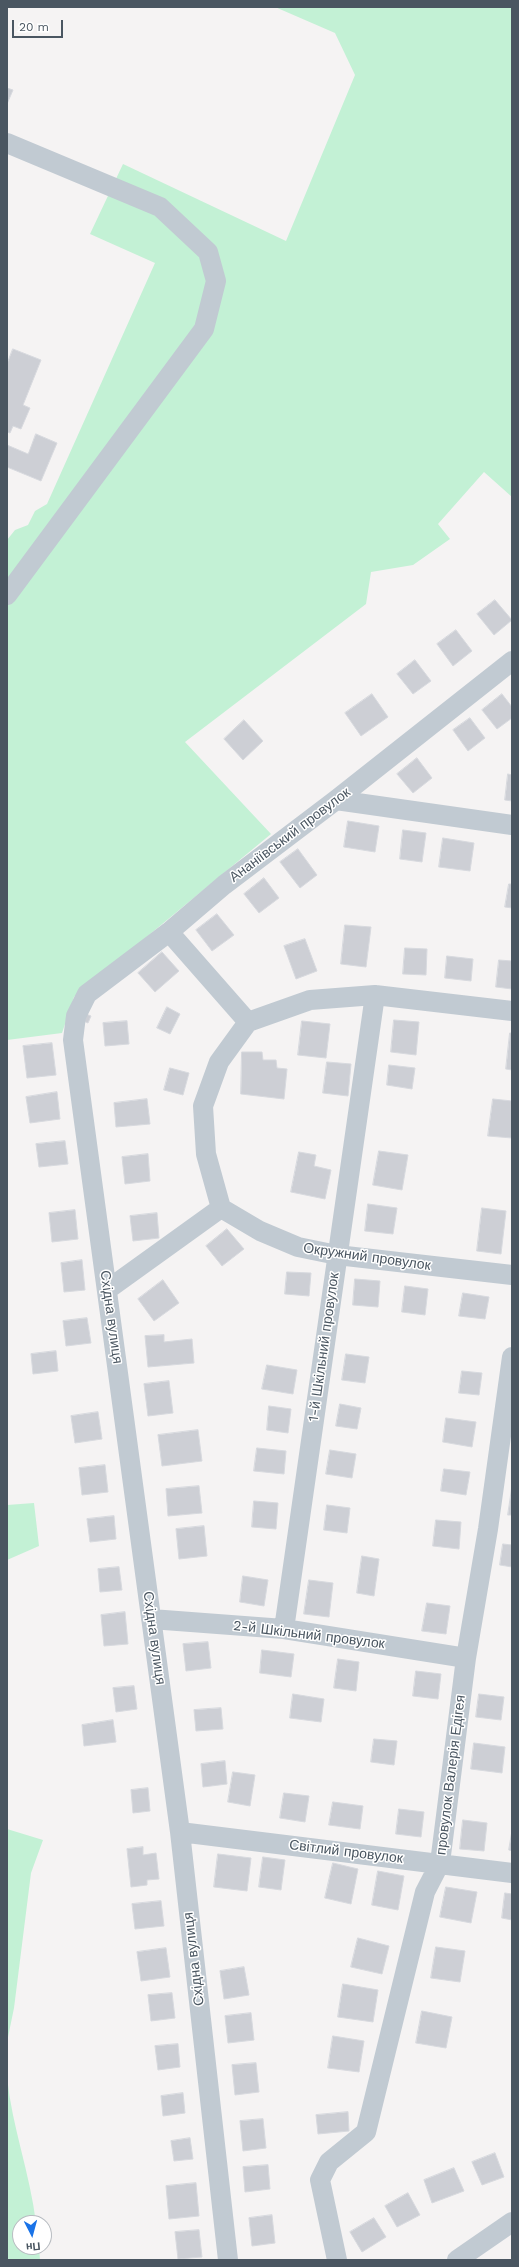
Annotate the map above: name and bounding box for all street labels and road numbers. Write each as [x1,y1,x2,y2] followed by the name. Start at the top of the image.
[226,784,354,886] street label: Ананіївський провулок
[302,1240,432,1274] street label: Окружний провулок
[96,1269,126,1365] street label: Східна вулиця
[305,1272,343,1422] street label: 1-й Шкільний провулок
[139,1590,169,1686] street label: Східна вулиця
[232,1617,386,1653] street label: 2-й Шкільний провулок
[433,1694,469,1856] street label: провулок Валерія Едігея
[288,1837,404,1867] street label: Світлий провулок
[180,1911,208,2007] street label: Східна вулиця

